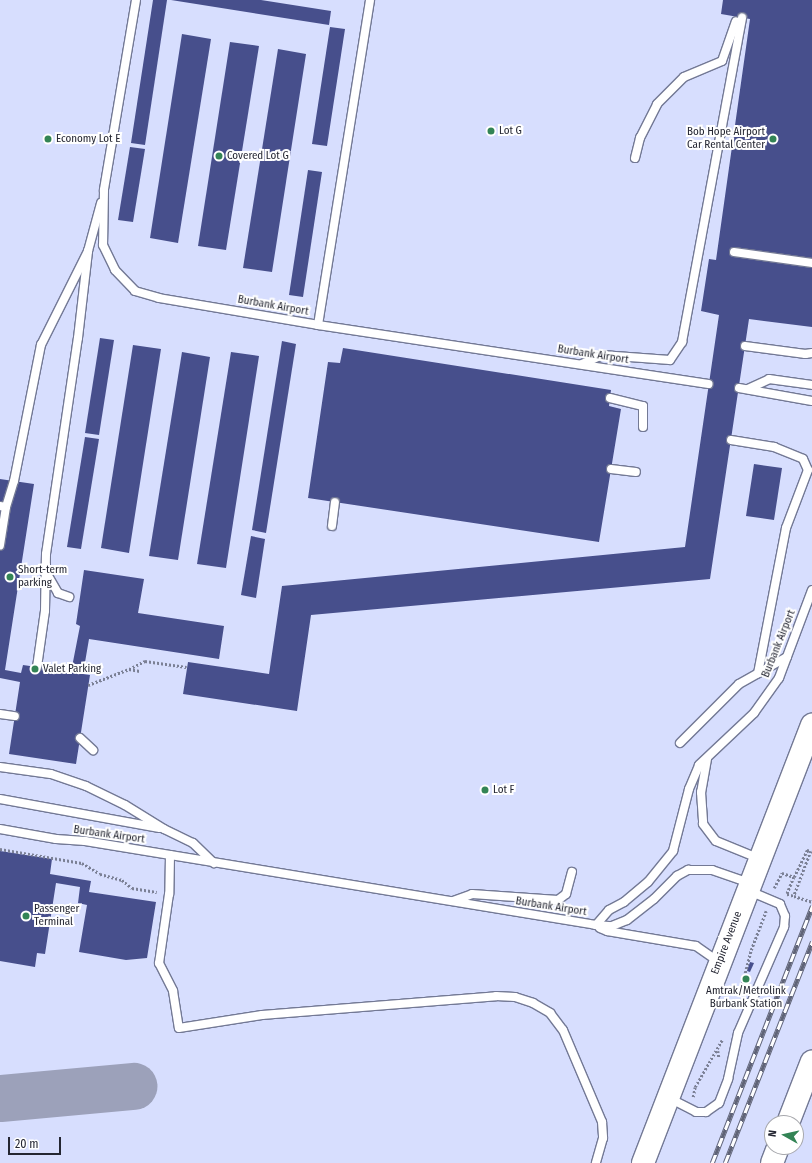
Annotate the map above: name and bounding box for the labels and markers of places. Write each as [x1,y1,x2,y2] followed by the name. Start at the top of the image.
[499,124,522,138] place label: Lot G
[486,126,496,136] marker: Lot G
[687,126,765,152] place label: Bob Hope Airport Car Rental Center
[56,132,120,146] place label: Economy Lot E
[43,134,53,144] marker: Economy Lot E
[768,134,778,144] marker: Bob Hope Airport Car Rental Center
[227,149,289,163] place label: Covered Lot G
[214,151,224,161] marker: Covered Lot G
[18,564,67,590] place label: Short-term parking
[5,572,15,582] marker: Short-term parking
[43,662,101,676] place label: Valet Parking
[30,664,40,674] marker: Valet Parking
[493,783,514,797] place label: Lot F
[480,785,490,795] marker: Lot F
[34,903,79,929] place label: Passenger Terminal
[21,911,31,921] marker: Passenger Terminal
[741,974,751,984] marker: Amtrak/Metrolink Burbank Station
[706,985,786,1011] place label: Amtrak/Metrolink Burbank Station

